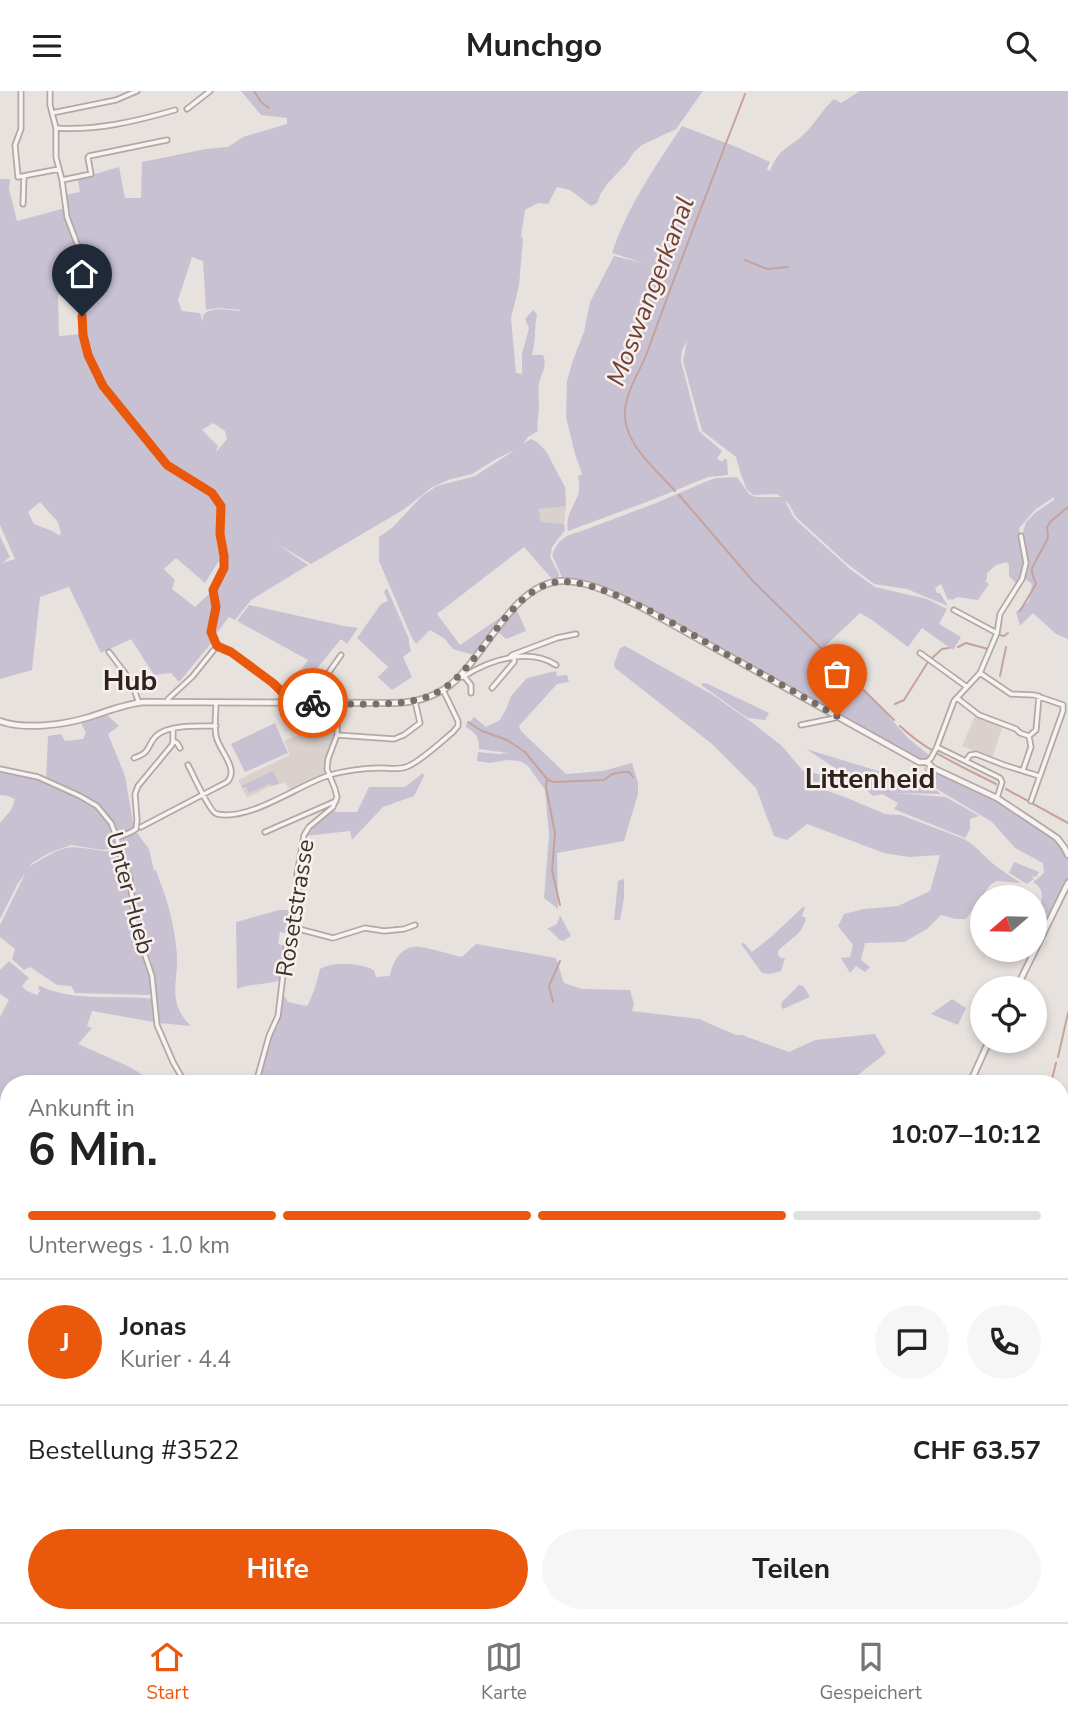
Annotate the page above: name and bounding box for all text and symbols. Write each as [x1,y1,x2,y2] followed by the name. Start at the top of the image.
[466,24,602,67] text: Munchgo
[28,27,66,65] icon: menu
[1002,27,1040,65] icon: search
[598,191,703,391] water label: Moswangerkanal
[52,244,112,316] pin
[63,255,101,293] icon: home
[807,644,867,716] pin
[818,655,856,693] icon: bag
[103,662,157,700] district label: Hub
[278,668,348,738] courier
[294,684,332,722] icon: bike
[805,760,935,798] district label: Littenheid
[98,828,162,958] street label: Unter Hueb
[268,837,322,979] street label: Rosetstrasse
[970,885,1046,963] north arrow
[970,885,1047,1053] map controls
[970,976,1047,1053] button: locate
[28,1093,135,1124] text: Ankunft in
[890,1117,1041,1152] text: 10:07–10:12
[28,1118,158,1181] text: 6 Min.
[28,1230,230,1261] text: Unterwegs · 1.0 km
[875,1305,949,1379] button: chat
[967,1305,1041,1379] button: phone
[120,1309,186,1344] text: Jonas
[60,1325,70,1360] text: J
[120,1344,231,1375] text: Kurier · 4.4
[28,1433,239,1468] text: Bestellung #3522
[913,1433,1041,1468] text: CHF 63.57
[28,1529,528,1609] button: Hilfe
[542,1529,1041,1609] button: Teilen
[146,1638,189,1706] tab: Start
[481,1638,527,1706] tab: Karte
[819,1638,922,1706] tab: Gespeichert

